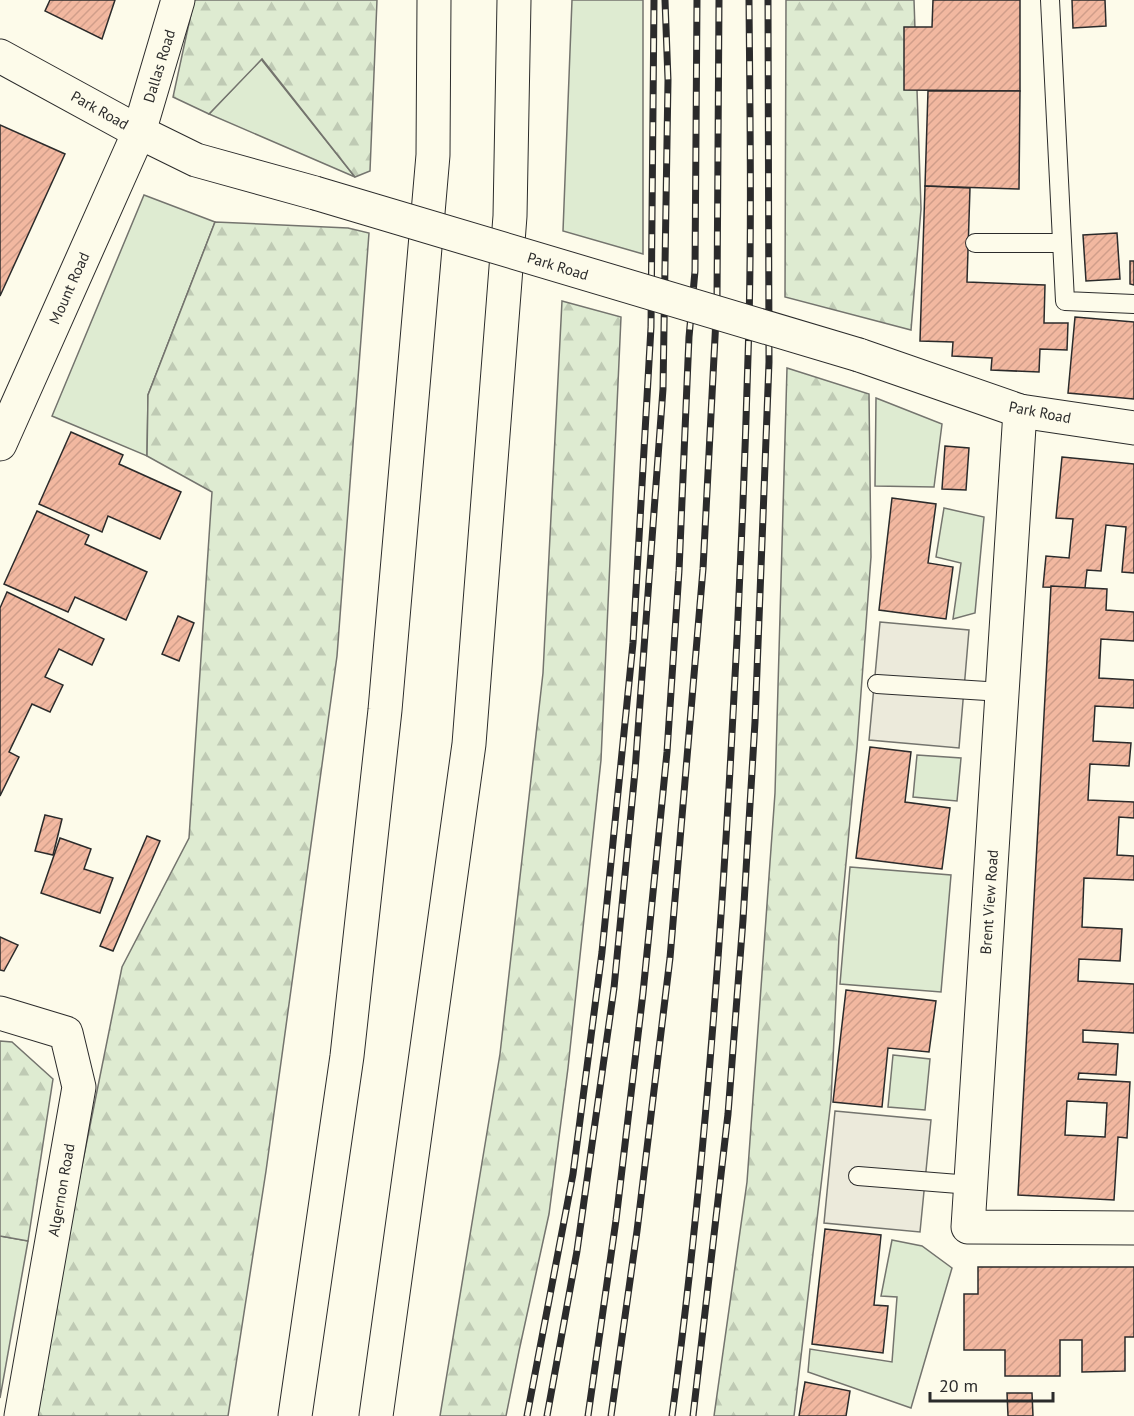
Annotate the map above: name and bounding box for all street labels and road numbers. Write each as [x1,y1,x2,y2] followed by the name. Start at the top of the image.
[139,27,179,105] street label: Dallas Road
[68,86,132,134] street label: Park Road
[525,248,591,284] street label: Park Road
[45,249,93,327] street label: Mount Road
[1007,397,1073,427] street label: Park Road
[976,849,1002,955] street label: Brent View Road
[43,1142,79,1238] street label: Algernon Road

